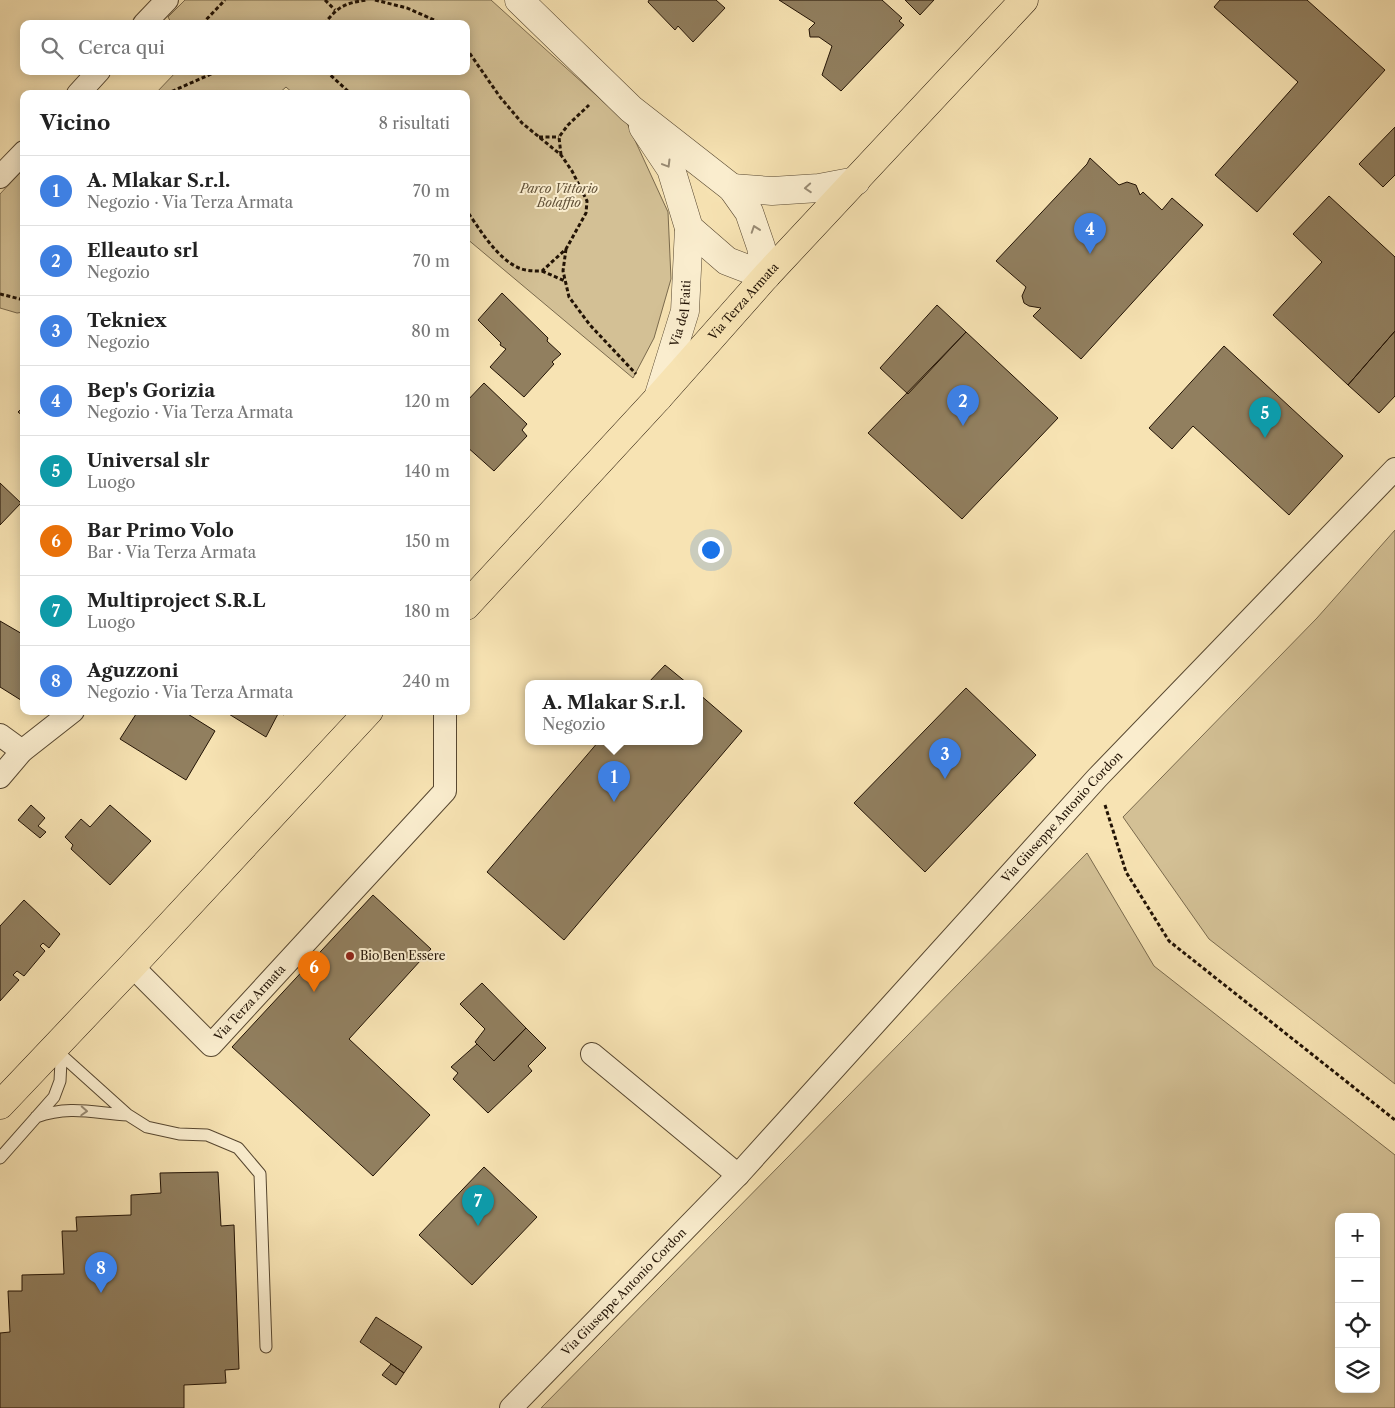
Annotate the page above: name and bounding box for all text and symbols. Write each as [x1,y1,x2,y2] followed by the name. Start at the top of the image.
[20,20,470,75] search box
[38,34,66,62] icon: search
[78,36,165,59] text: Cerca qui
[40,110,110,135] text: Vicino
[378,113,450,133] text: 8 risultati
[660,159,670,168] one-way arrow
[87,169,230,192] text: A. Mlakar S.r.l.
[52,181,60,201] text: 1
[413,181,450,201] text: 70 m
[519,181,598,210] park label: Parco Vittorio Bolaffio
[804,183,812,194] one-way arrow
[87,192,293,212] text: Negozio · Via Terza Armata
[1074,213,1106,254] pin: 4
[750,225,760,233] one-way arrow
[87,239,198,262] text: Elleauto srl
[51,251,61,271] text: 2
[413,251,450,271] text: 70 m
[704,259,782,344] street label: Via Terza Armata
[87,262,150,282] text: Negozio
[666,279,693,349] street label: Via del Faiti
[87,309,167,332] text: Tekniex
[51,321,61,341] text: 3
[411,321,450,341] text: 80 m
[87,332,150,352] text: Negozio
[87,379,215,402] text: Bep's Gorizia
[947,385,979,426] pin: 2
[51,391,61,411] text: 4
[405,391,450,411] text: 120 m
[1249,397,1281,438] pin: 5
[87,402,293,422] text: Negozio · Via Terza Armata
[87,449,210,472] text: Universal slr
[52,461,60,481] text: 5
[405,461,450,481] text: 140 m
[87,472,135,492] text: Luogo
[87,519,234,542] text: Bar Primo Volo
[51,531,61,551] text: 6
[405,531,450,551] text: 150 m
[698,537,724,563] your location
[87,542,256,562] text: Bar · Via Terza Armata
[87,589,265,612] text: Multiproject S.R.L
[52,601,60,621] text: 7
[404,601,450,621] text: 180 m
[87,612,135,632] text: Luogo
[87,659,179,682] text: Aguzzoni
[51,671,61,691] text: 8
[402,671,450,691] text: 240 m
[525,680,703,745] popup
[87,682,293,702] text: Negozio · Via Terza Armata
[542,691,686,714] text: A. Mlakar S.r.l.
[542,714,605,734] text: Negozio
[929,738,961,779] pin: 3
[997,748,1126,886] street label: Via Giuseppe Antonio Cordon
[598,761,630,802] pin: 1
[360,948,446,963] place label: Bio Ben Essere
[344,950,356,962] marker: Bio Ben Essere
[298,951,330,992] pin: 6
[210,961,289,1044] street label: Via Terza Armata
[80,1105,88,1116] one-way arrow
[462,1185,494,1226] pin: 7
[1335,1213,1380,1393] map controls
[1335,1213,1380,1258] button: +
[558,1224,689,1359] street label: Via Giuseppe Antonio Cordon
[85,1252,117,1293] pin: 8
[1335,1258,1380,1303] button: −
[1335,1303,1380,1348] button: locate
[1335,1348,1380,1393] button: layers

